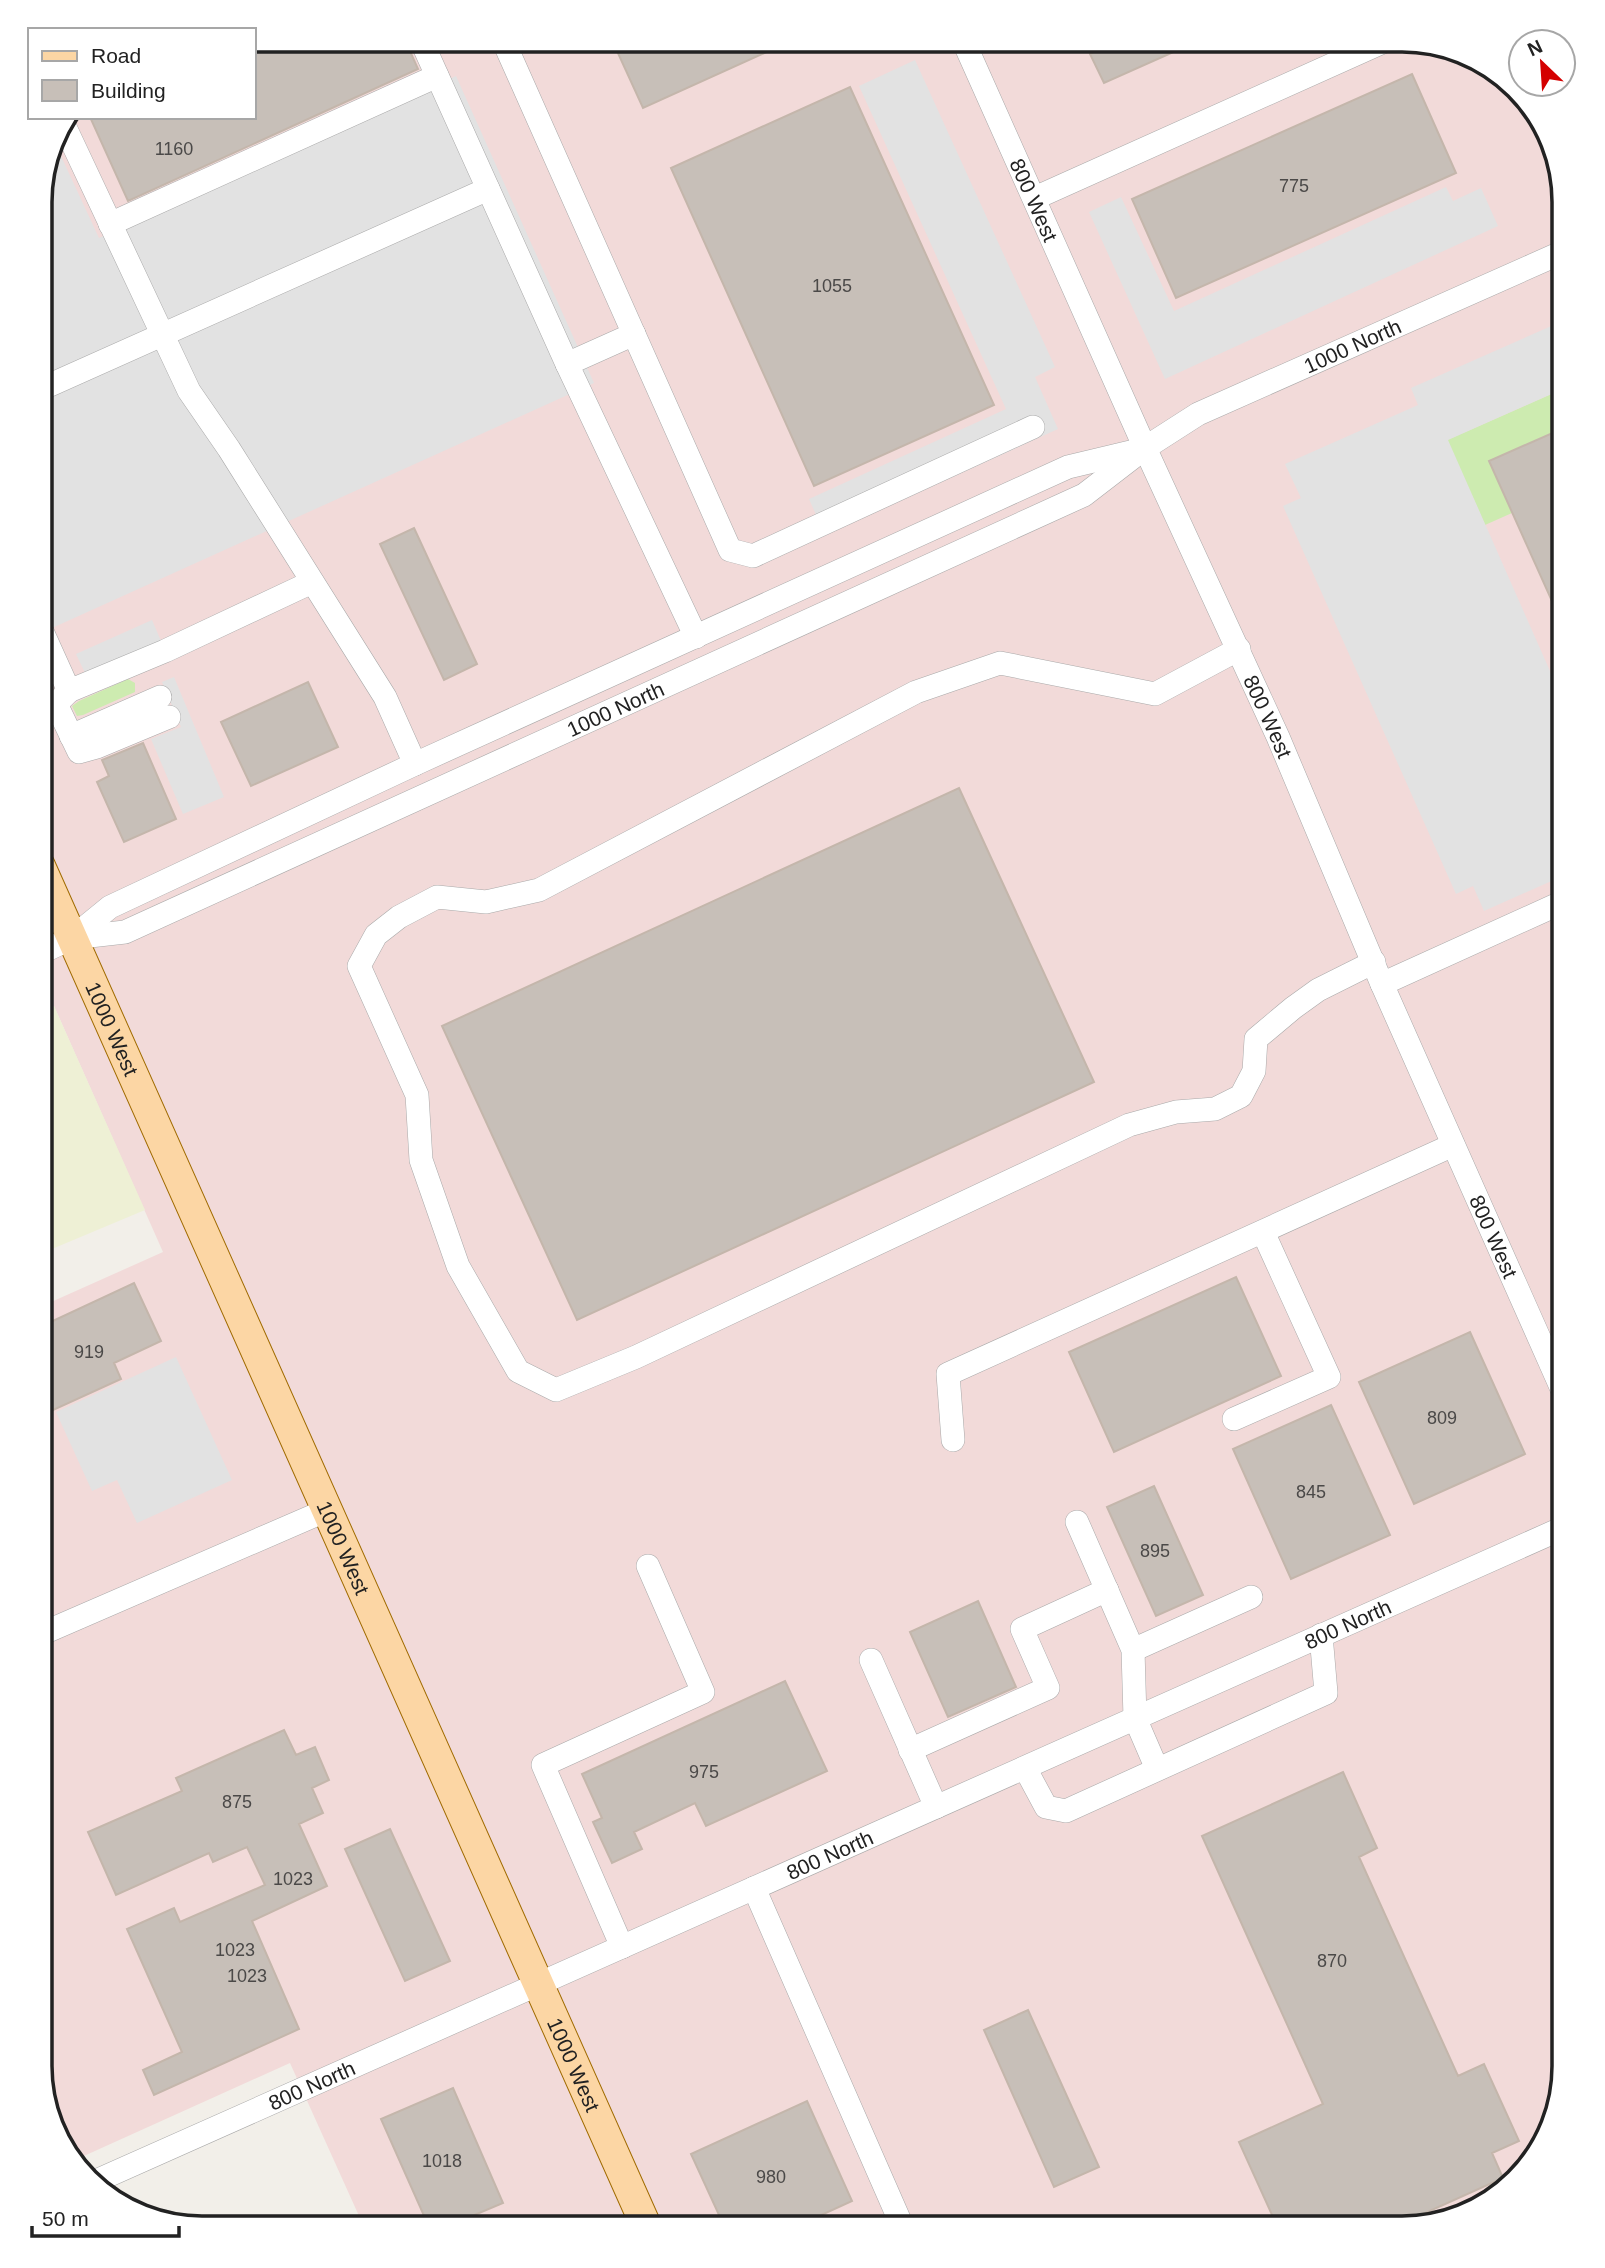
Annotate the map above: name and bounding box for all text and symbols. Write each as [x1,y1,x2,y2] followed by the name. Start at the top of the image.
[28,28,256,119] legend
[1507,28,1577,98] north arrow
[1524,36,1546,60] text: N
[91,44,141,67] text: Road
[91,79,166,102] text: Building
[155,139,193,159] house number: 1160
[1006,155,1063,245] street label: 800 West
[1279,176,1309,196] house number: 775
[812,276,852,296] house number: 1055
[1300,314,1404,377] street label: 1000 North
[1240,671,1297,761] street label: 800 West
[563,677,667,741] street label: 1000 North
[82,978,143,1079] street label: 1000 West
[1466,1191,1523,1282] street label: 800 West
[74,1342,104,1362] house number: 919
[1427,1408,1457,1428] house number: 809
[1296,1482,1326,1502] house number: 845
[313,1497,375,1598] street label: 1000 West
[1140,1541,1170,1561] house number: 895
[1301,1595,1394,1653] street label: 800 North
[689,1762,719,1782] house number: 975
[222,1792,252,1812] house number: 875
[783,1825,876,1884] street label: 800 North
[273,1869,313,1889] house number: 1023
[215,1940,255,1960] house number: 1023
[1317,1951,1347,1971] house number: 870
[227,1966,267,1986] house number: 1023
[543,2014,605,2115] street label: 1000 West
[265,2056,358,2114] street label: 800 North
[422,2151,462,2171] house number: 1018
[756,2167,786,2187] house number: 980
[32,2194,178,2238] scale bar
[42,2207,89,2230] text: 50 m

